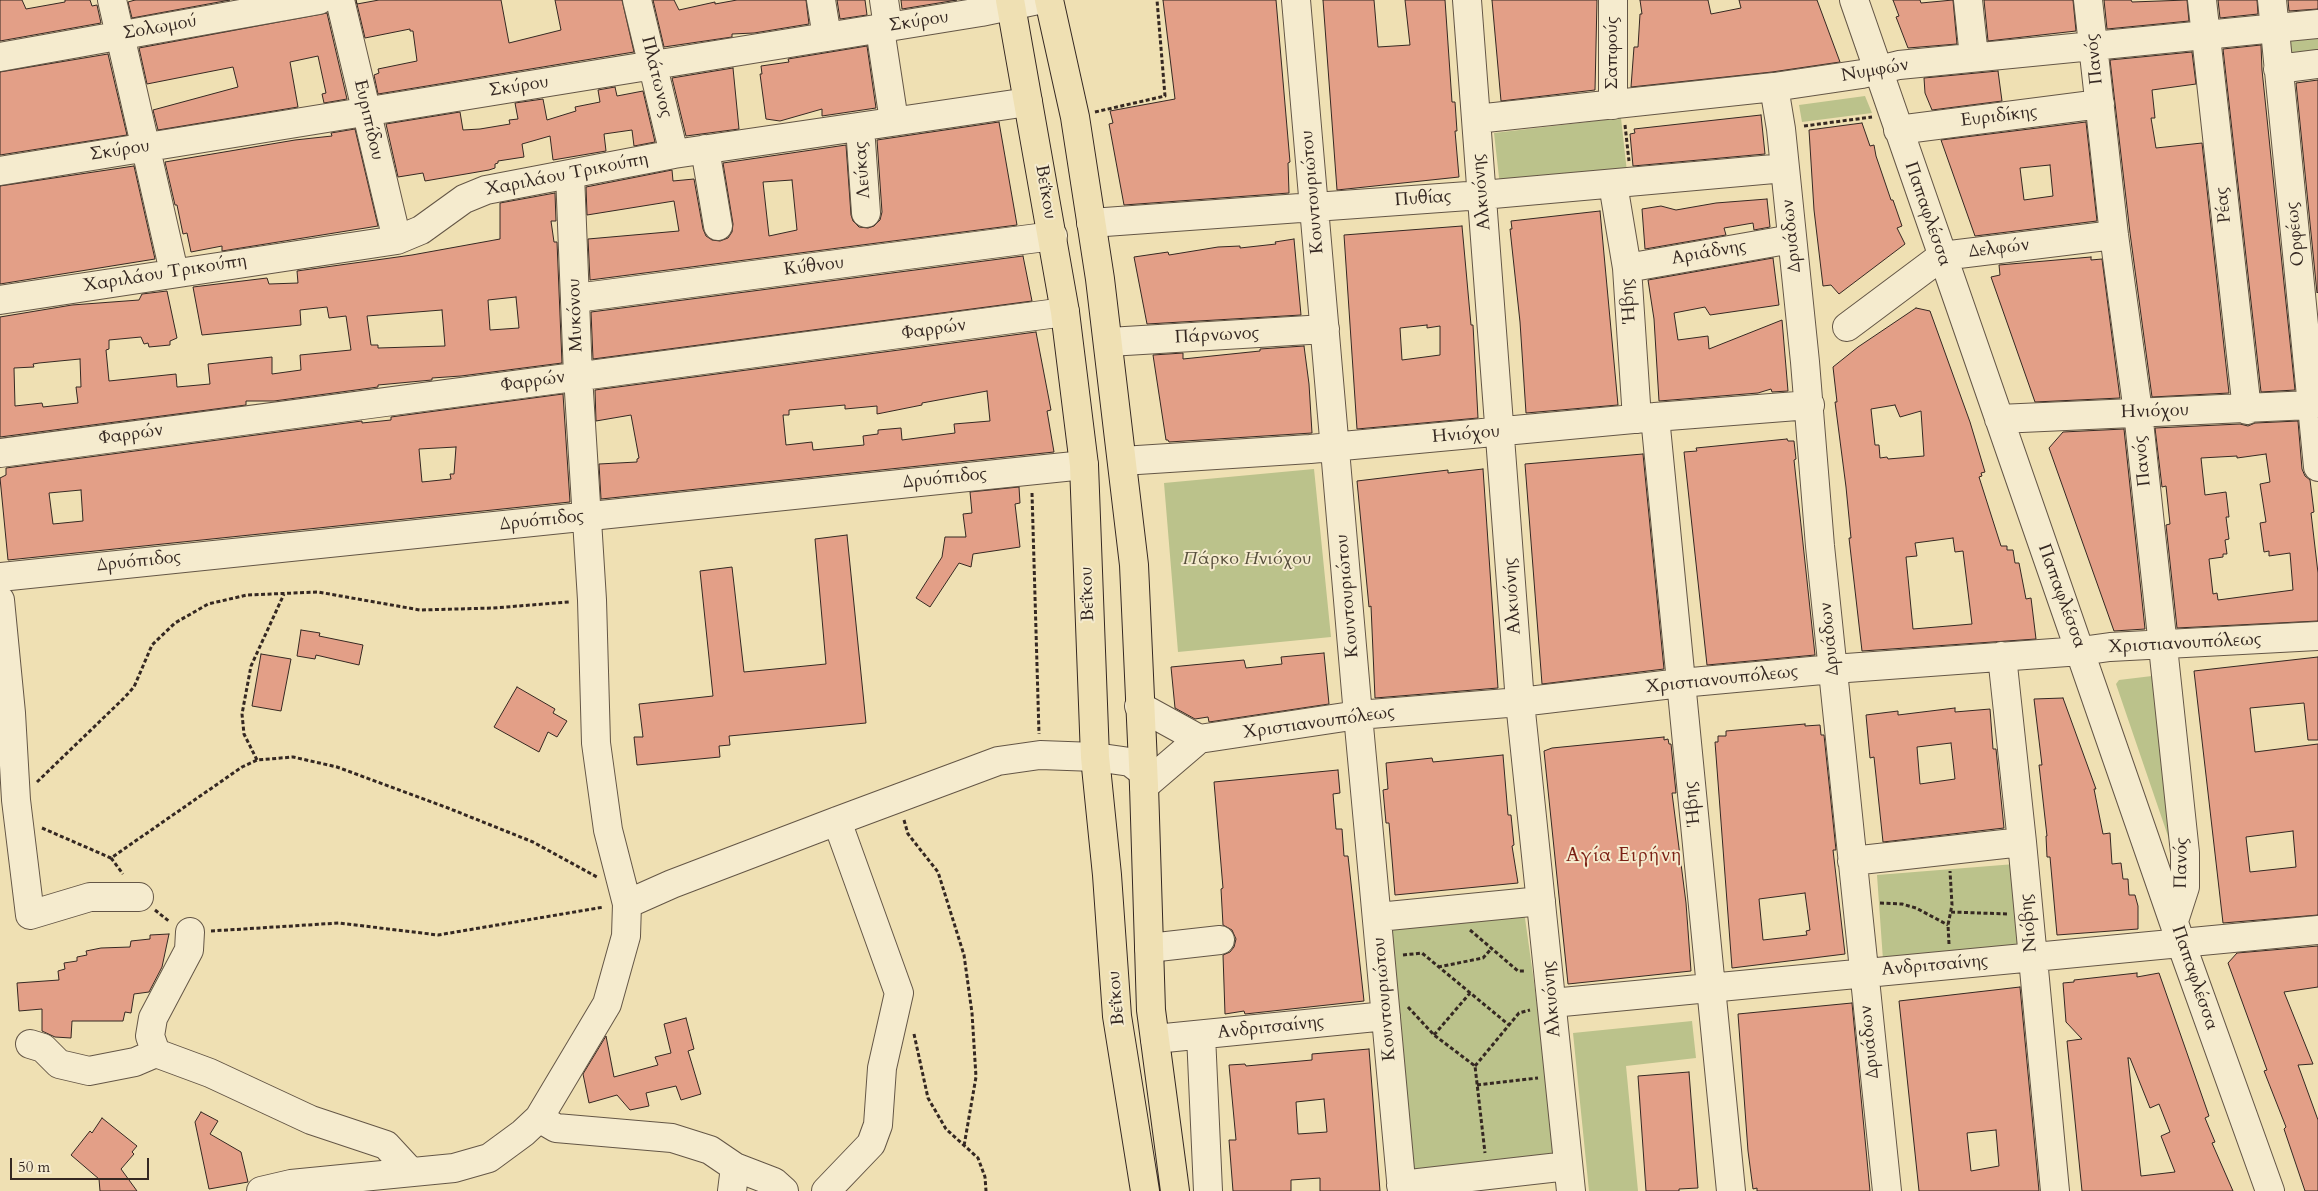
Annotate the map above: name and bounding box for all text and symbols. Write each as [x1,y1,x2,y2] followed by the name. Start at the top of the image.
[888,7,950,37] street label: Σκύρου
[122,11,198,45] street label: Σολωμού
[1602,16,1624,90] street label: Σαπφούς
[2082,32,2108,86] street label: Πανός
[635,34,677,120] street label: Πλάτωνος
[1840,54,1910,88] street label: Νυμφών
[488,72,550,102] street label: Σκύρου
[348,78,388,162] street label: Ευριπίδου
[1959,102,2039,132] street label: Ευριδίκης
[1297,129,1329,255] street label: Κουντουριώτου
[89,136,151,166] street label: Σκύρου
[850,141,876,199] street label: Λεύκας
[484,149,650,201] street label: Χαριλάου Τρικούπη
[1468,153,1496,231] street label: Αλκυόνης
[1899,159,1955,269] street label: Παπαφλέσσα
[1030,163,1060,221] street label: Βεΐκου
[1394,186,1452,212] street label: Πυθίας
[2211,186,2237,224] street label: Ρέας
[1777,198,1807,274] street label: Δρυάδων
[2282,201,2310,267] street label: Ορφέως
[1967,235,2031,263] street label: Δελφών
[1670,236,1748,270] street label: Αριάδνης
[82,250,248,298] street label: Χαριλάου Τρικούπη
[783,253,845,281] street label: Κύθνου
[564,278,588,352] street label: Μυκόνου
[1617,278,1641,324] street label: Ήβης
[900,315,968,345] street label: Φαρρών
[1174,323,1260,349] street label: Πάρνωνος
[499,367,567,397] street label: Φαρρών
[2121,400,2189,424] street label: Ηνιόχου
[97,420,165,450] street label: Φαρρών
[1431,421,1501,449] street label: Ηνιόχου
[2130,434,2156,488] street label: Πανός
[902,464,988,494] street label: Δρυόπιδος
[499,506,585,536] street label: Δρυόπιδος
[1332,533,1364,659] street label: Κουντουριώτου
[2032,541,2090,651] street label: Παπαφλέσσα
[96,547,182,577] street label: Δρυόπιδος
[1183,549,1311,571] park label: Πάρκο Ηνιόχου
[1500,557,1526,635] street label: Αλκυόνης
[1076,566,1100,622] street label: Βεΐκου
[1815,601,1845,677] street label: Δρυάδων
[2108,629,2262,659] street label: Χριστιανουπόλεως
[1645,661,1799,699] street label: Χριστιανουπόλεως
[1242,702,1396,744] street label: Χριστιανουπόλεως
[1680,780,1706,828] street label: Ήβης
[2171,837,2193,889] street label: Πανός
[1565,846,1683,868] district label: Αγία Ειρήνη
[2016,893,2042,953] street label: Νιόβης
[2166,923,2222,1033] street label: Παπαφλέσσα
[1369,936,1401,1062] street label: Κουντουριώτου
[1881,951,1989,981] street label: Ανδριτσαίνης
[1538,960,1566,1038] street label: Αλκυόνης
[1104,970,1130,1026] street label: Βεΐκου
[1855,1004,1885,1080] street label: Δρυάδων
[1217,1012,1325,1044] street label: Ανδριτσαίνης
[12,1148,151,1180] scale bar
[18,1157,50,1177] text: 50 m

